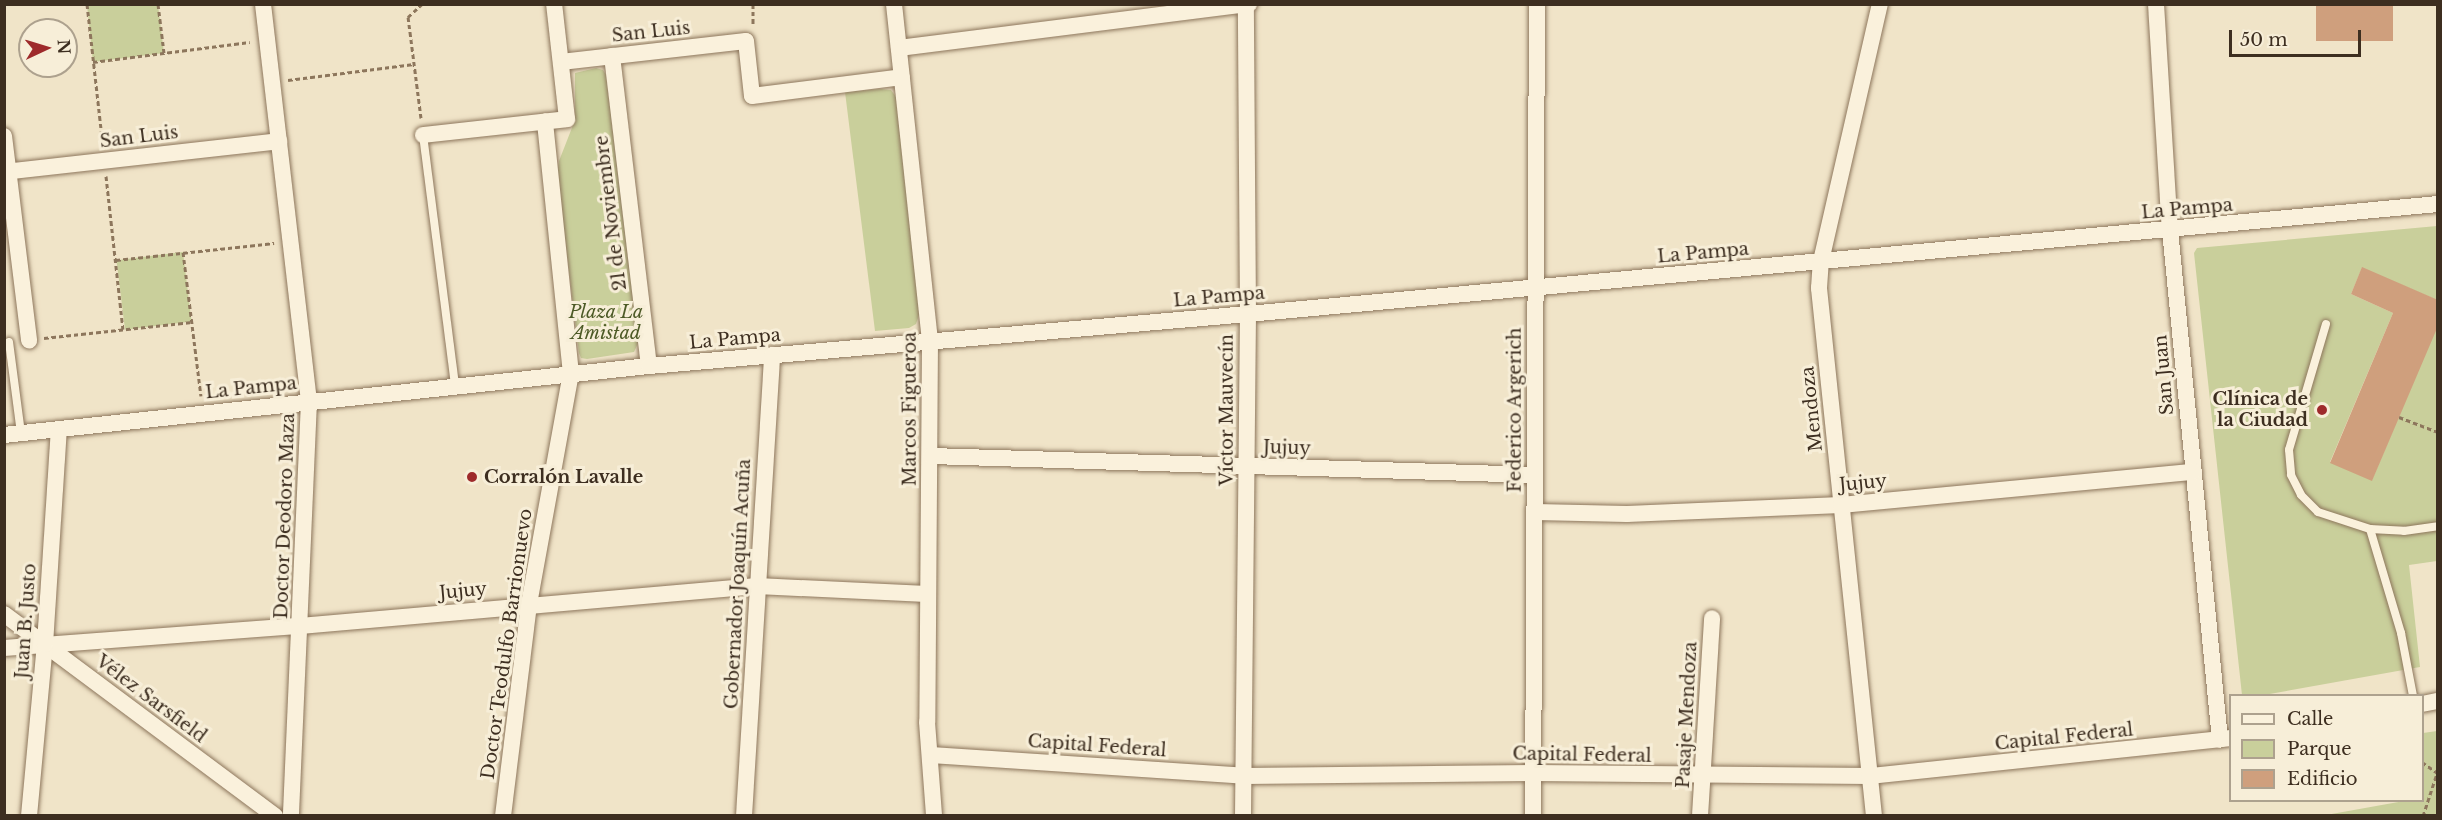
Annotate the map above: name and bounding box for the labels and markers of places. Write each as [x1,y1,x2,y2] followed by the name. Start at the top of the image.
[2212,389,2308,432] place label: Clínica de la Ciudad
[2313,401,2331,419] marker: Clínica de la Ciudad
[484,466,643,488] place label: Corralón Lavalle
[465,470,479,484] marker: Corralón Lavalle

